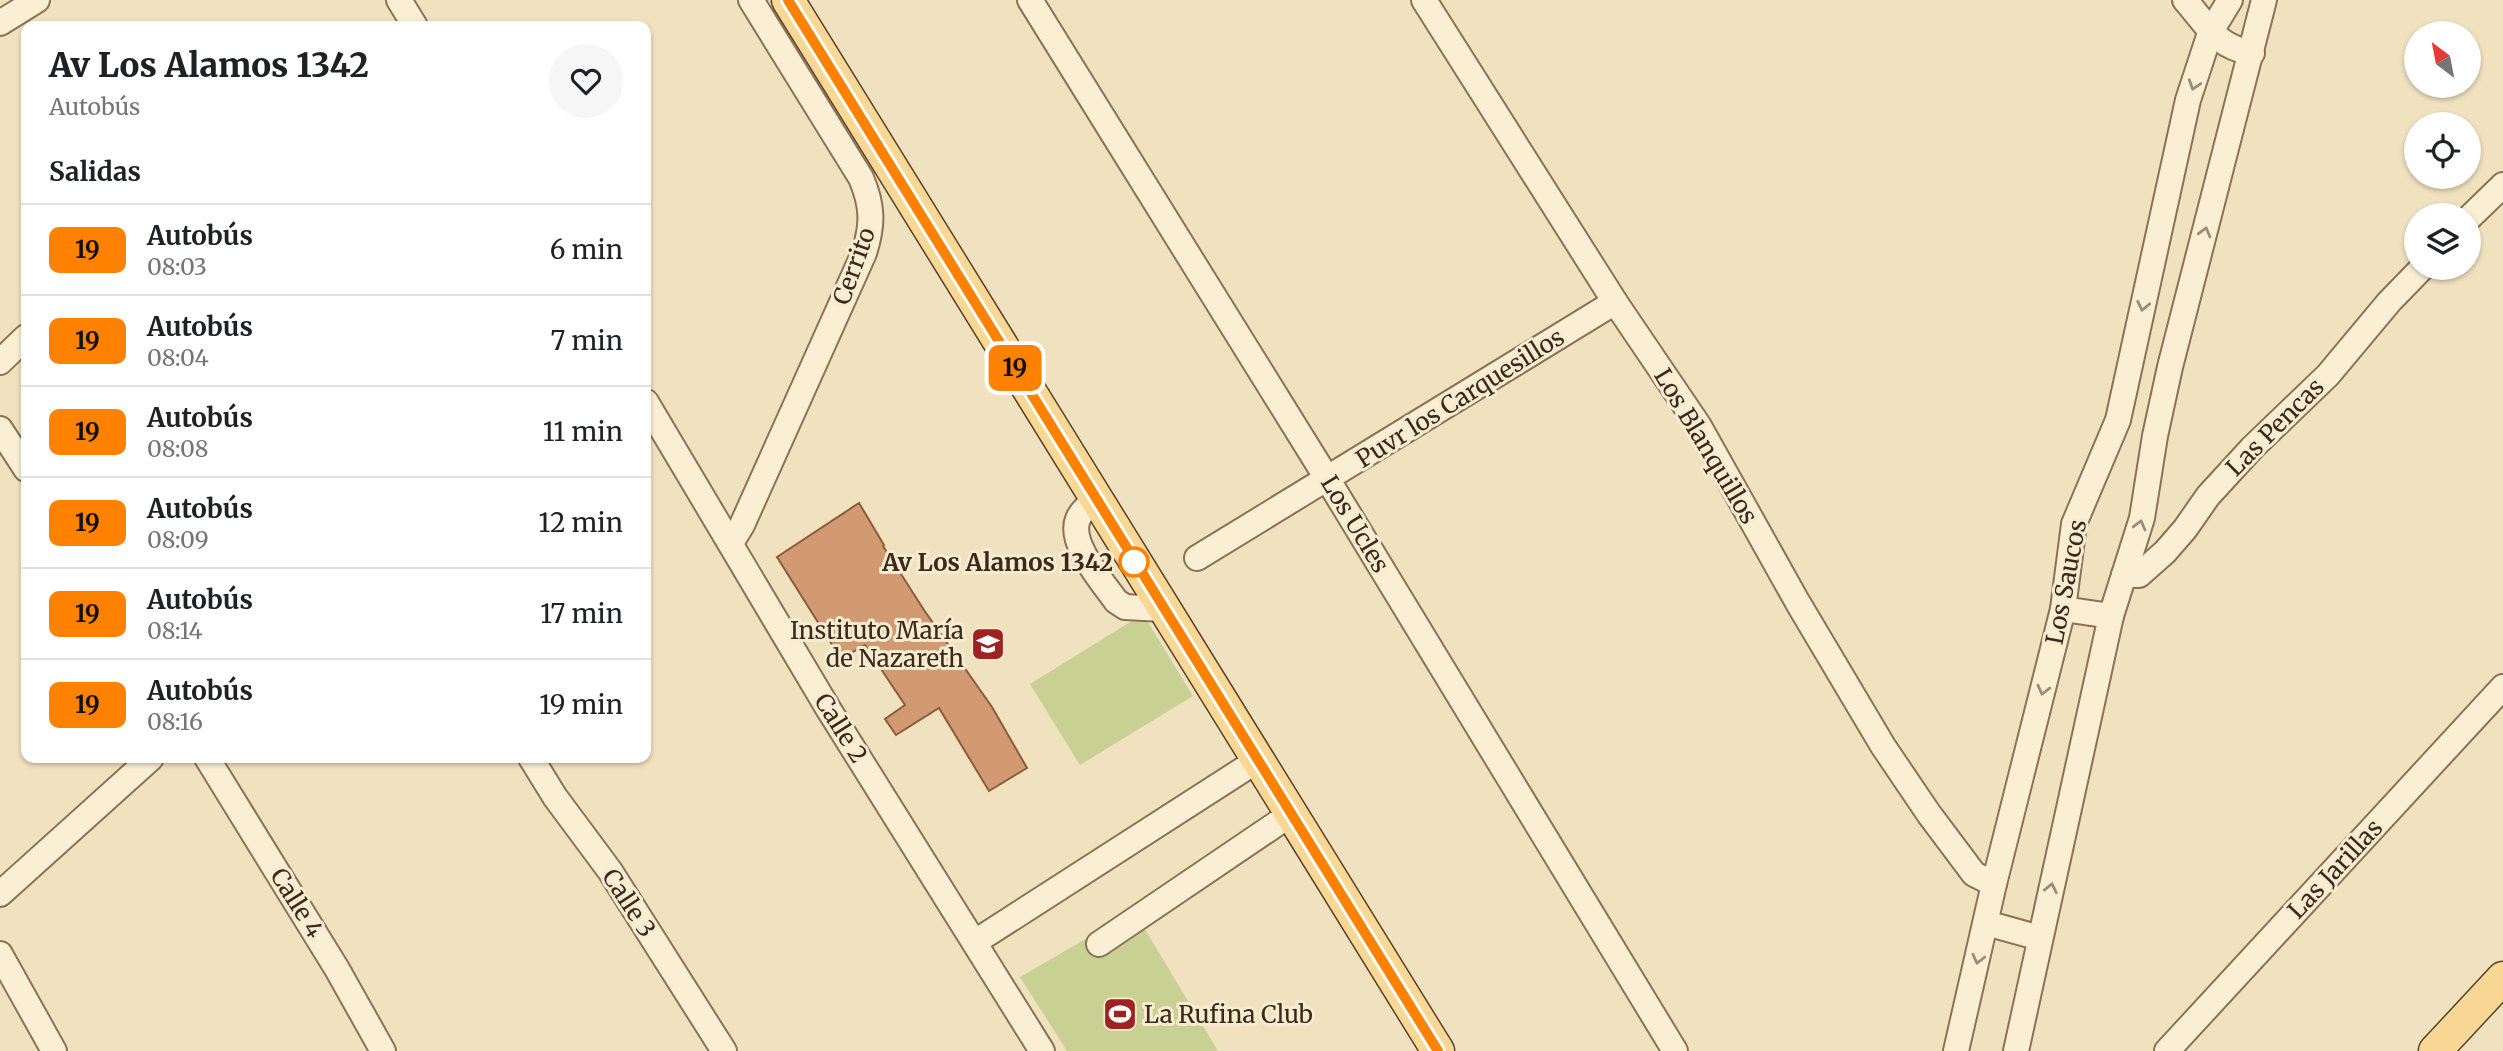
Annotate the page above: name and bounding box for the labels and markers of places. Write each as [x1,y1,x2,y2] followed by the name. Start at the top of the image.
[881,547,1113,578] place label: Av Los Alamos 1342
[1119,547,1149,577] marker: Av Los Alamos 1342
[790,615,964,674] place label: Instituto María de Nazareth
[969,625,1007,663] school or university icon: Instituto María de Nazareth
[1101,995,1139,1033] sports icon: La Rufina Club
[1144,999,1313,1030] place label: La Rufina Club

